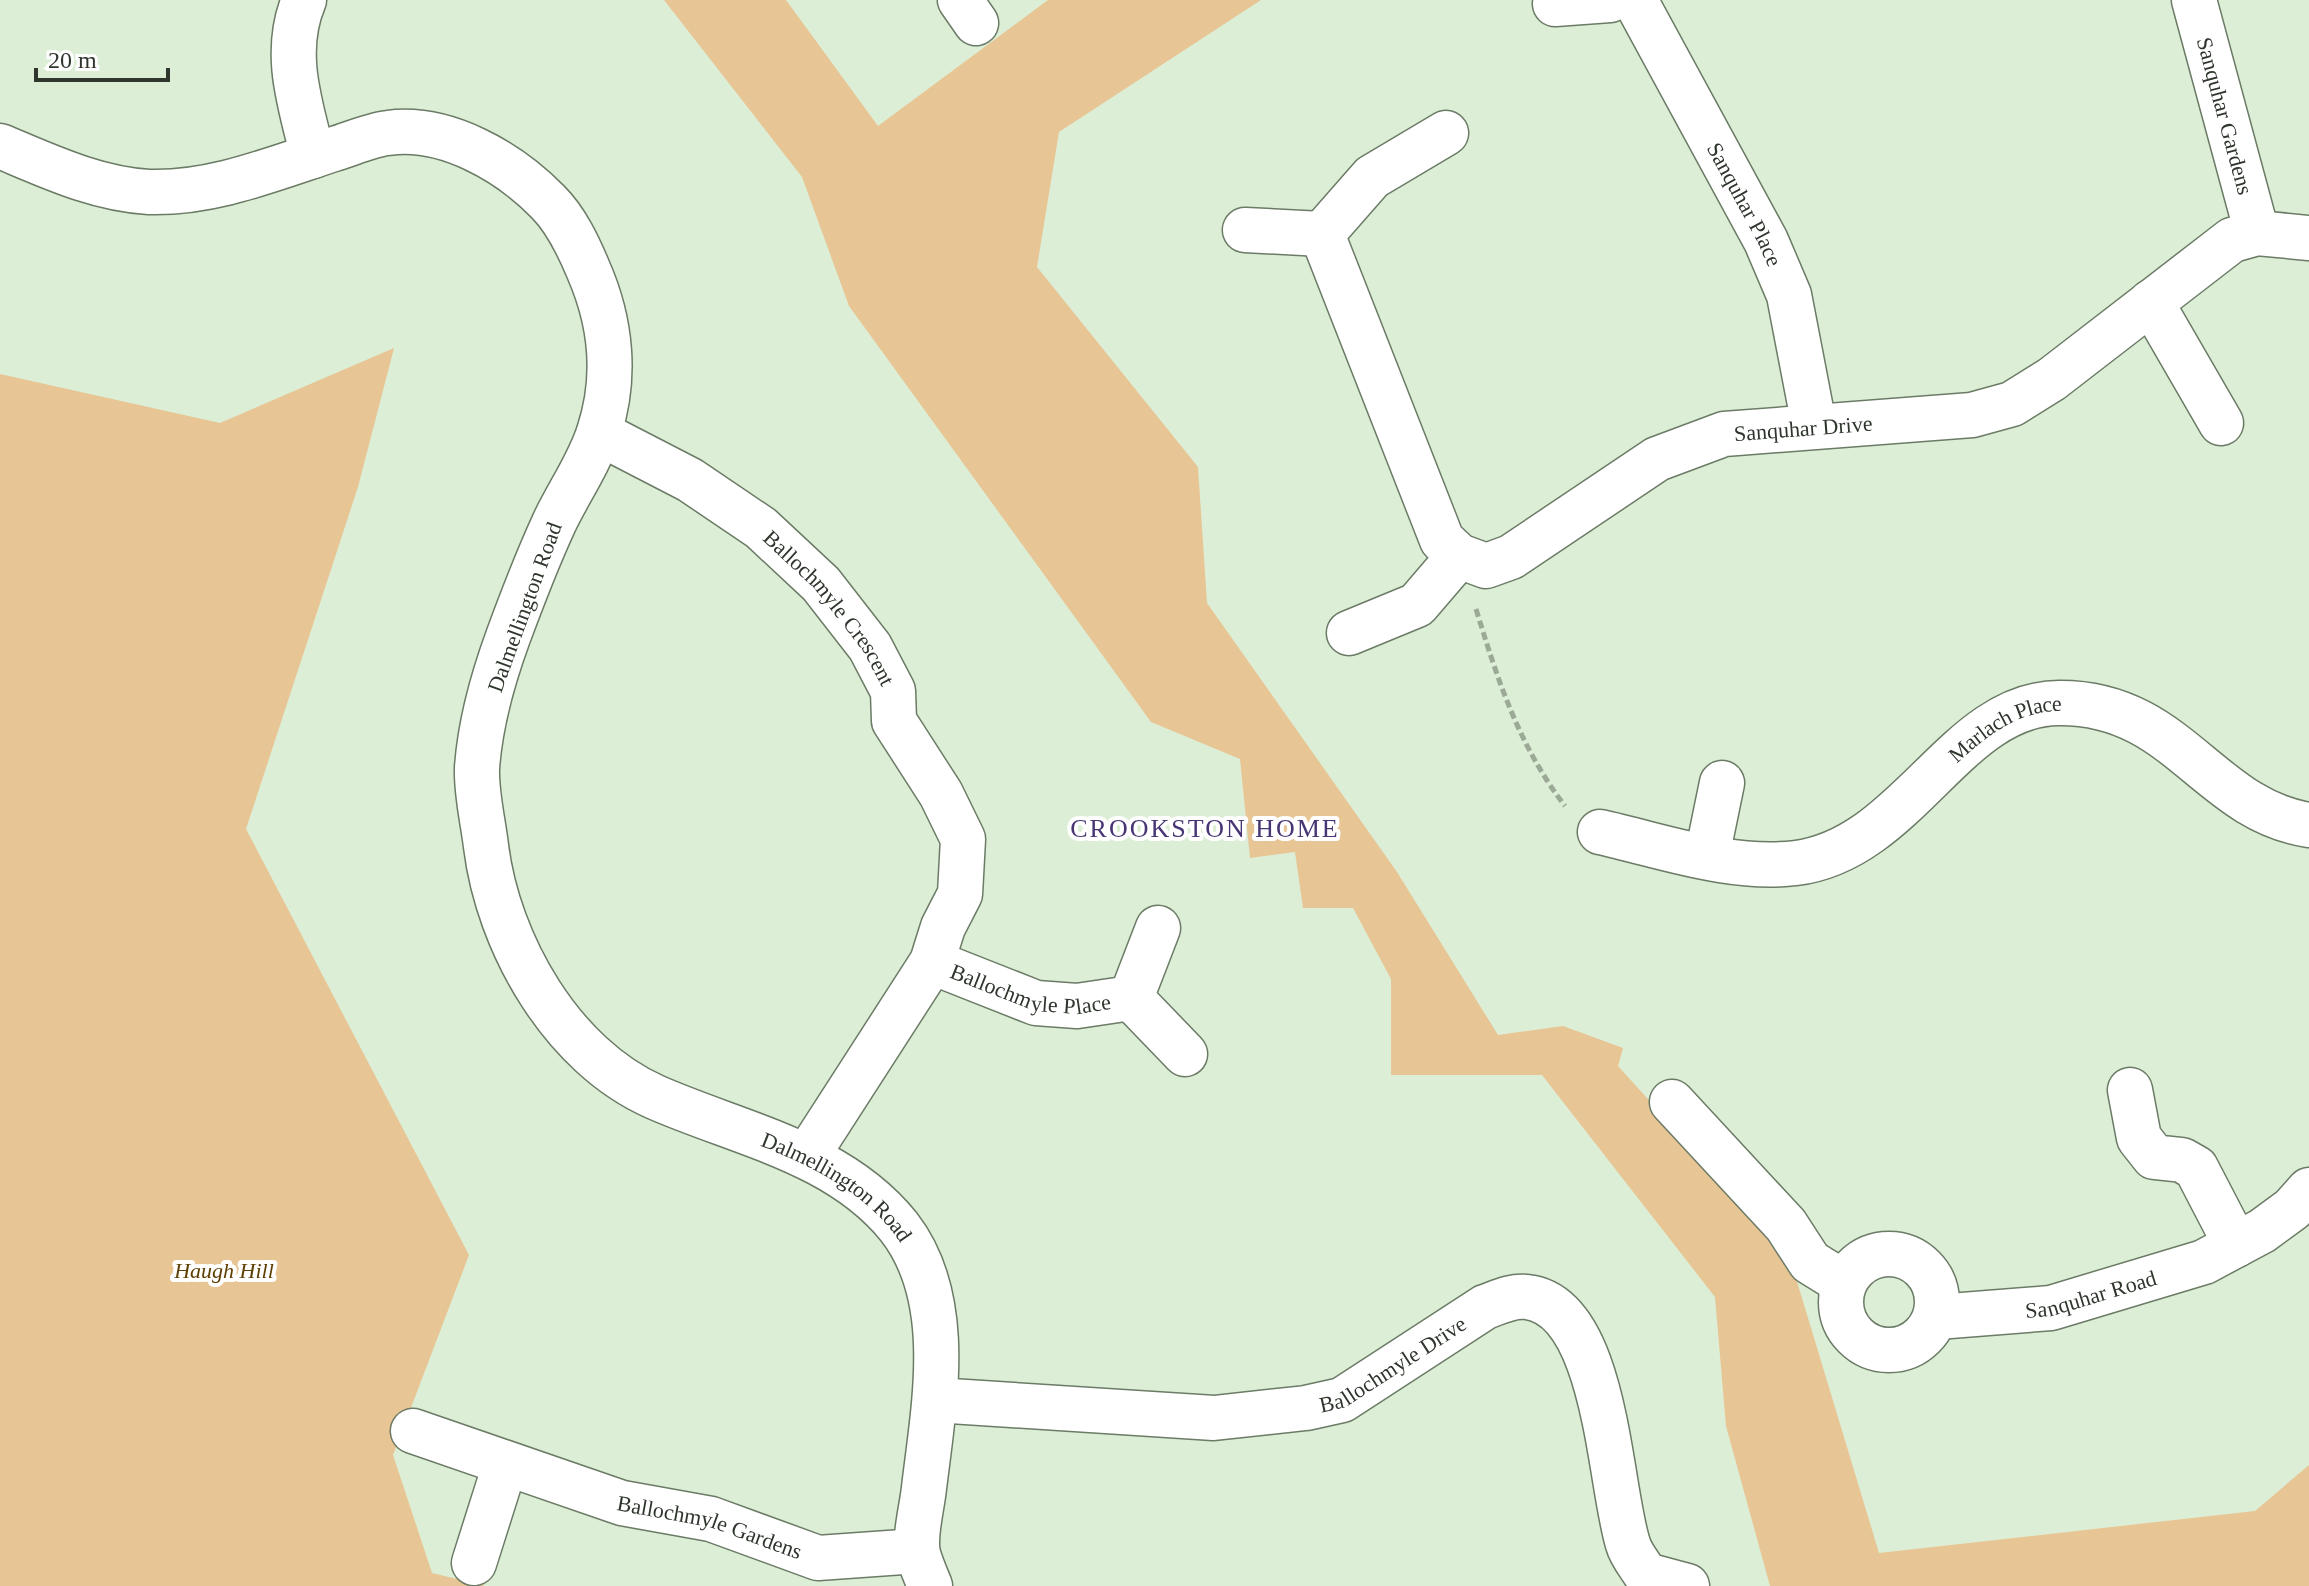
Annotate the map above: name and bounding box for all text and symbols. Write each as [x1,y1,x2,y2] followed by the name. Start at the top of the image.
[36,32,168,82] scale bar
[2192,35,2258,197] street label: Sanquhar Gardens
[48,47,97,73] text: 20 m
[1702,138,1787,270] street label: Sanquhar Place
[1733,411,1873,446] street label: Sanquhar Drive
[482,519,567,696] street label: Dalmellington Road
[758,525,900,690] street label: Ballochmyle Crescent
[1943,691,2062,767] street label: Marlach Place
[1070,814,1340,843] district label: CROOKSTON HOME
[947,959,1112,1019] street label: Ballochmyle Place
[758,1127,917,1246] street label: Dalmellington Road
[173,1258,274,1283] park label: Haugh Hill
[2024,1265,2159,1323] street label: Sanquhar Road
[1317,1311,1471,1418] street label: Ballochmyle Drive
[615,1490,805,1564] street label: Ballochmyle Gardens

